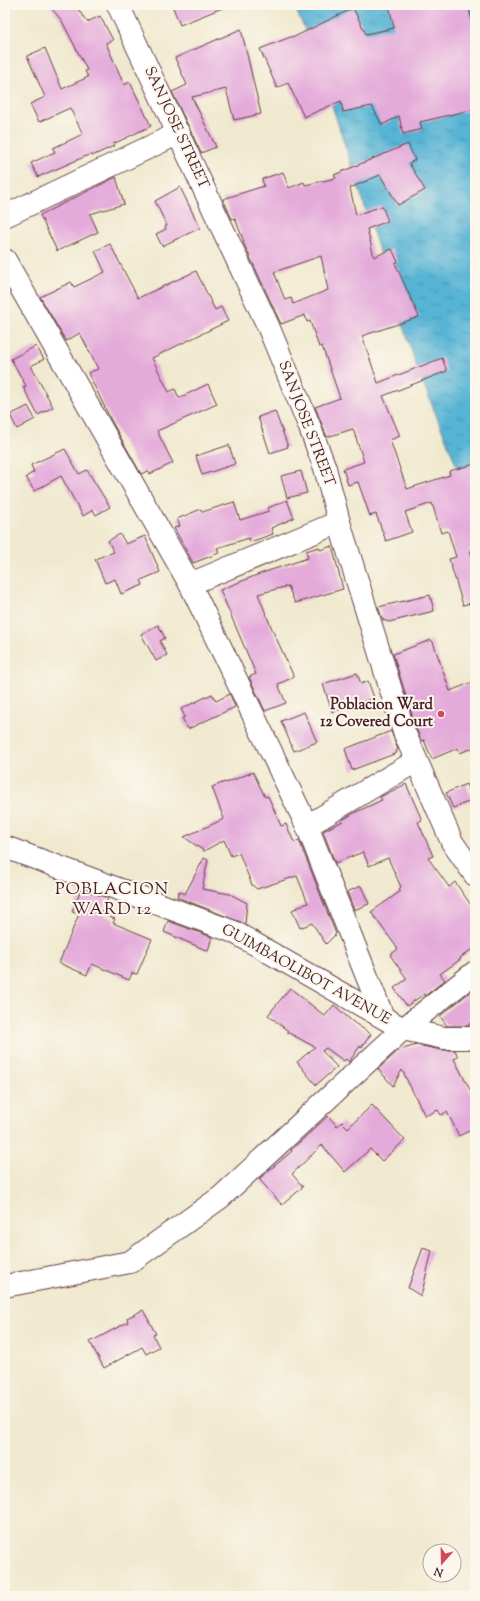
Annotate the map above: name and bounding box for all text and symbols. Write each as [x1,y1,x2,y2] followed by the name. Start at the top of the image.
[138,63,214,193] street label: SAN JOSE STREET
[272,358,340,490] street label: SAN JOSE STREET
[320,695,434,733] place label: Poblacion Ward 12 Covered Court
[436,709,446,719] marker: Poblacion Ward 12 Covered Court
[55,878,169,922] district label: POBLACION WARD 12
[217,920,395,1030] street label: GUIMBAOLIBOT AVENUE
[422,1543,462,1583] north arrow
[432,1562,447,1581] text: N

